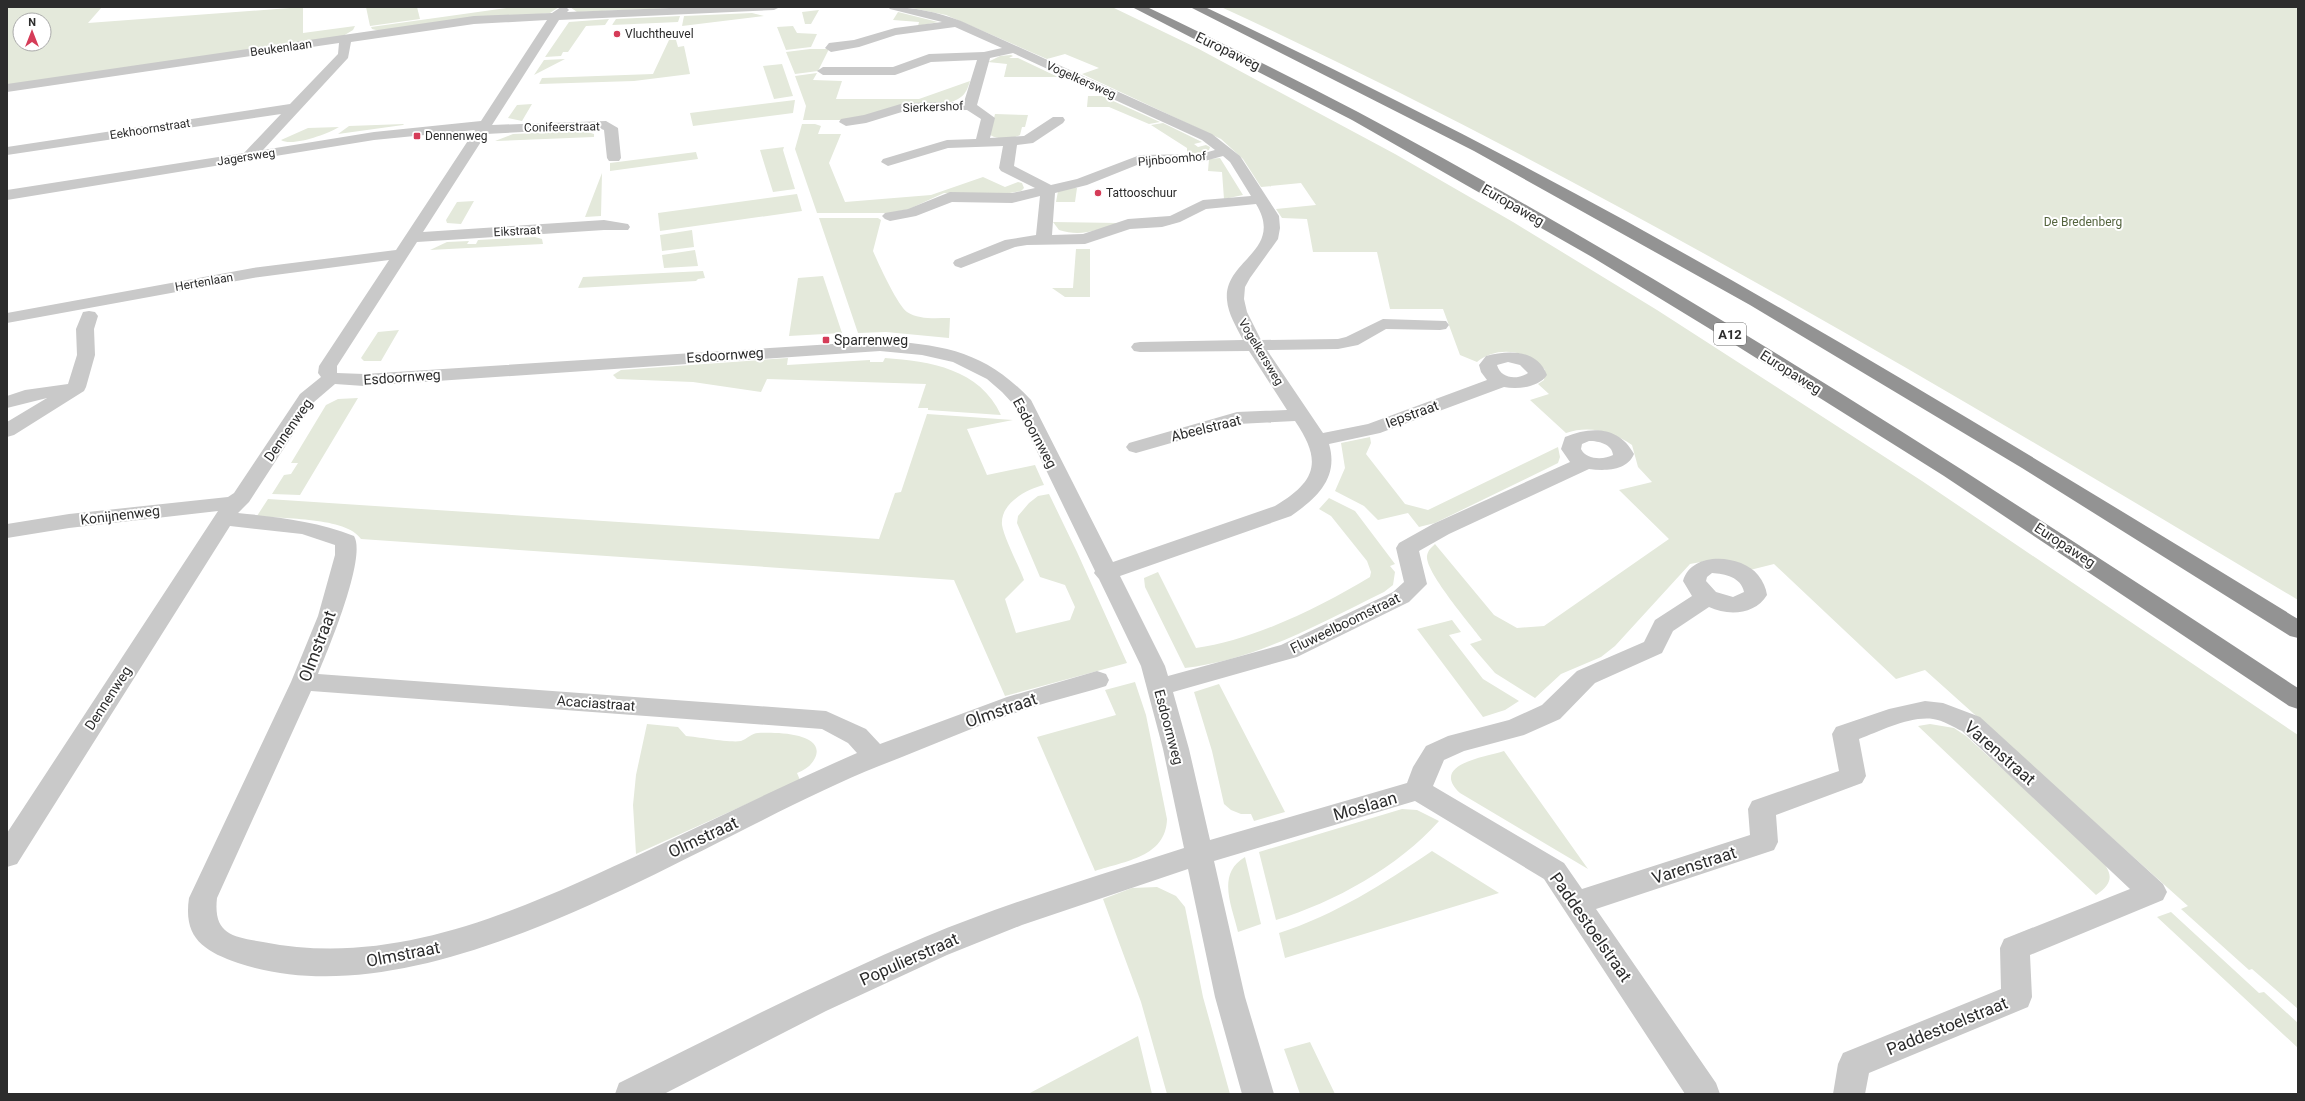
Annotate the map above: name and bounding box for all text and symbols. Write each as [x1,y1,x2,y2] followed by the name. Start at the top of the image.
[12,12,52,52] north arrow
[28,16,36,29] text: N
[625,27,694,41] place label: Vluchtheuvel
[612,29,622,39] marker: Vluchtheuvel
[1193,29,1263,73] street label: Europaweg
[249,37,313,59] street label: Beukenlaan
[1044,58,1118,102] street label: Vogelkersweg
[902,99,964,115] street label: Sierkershof
[109,116,191,142] street label: Eekhoornstraat
[524,119,600,135] street label: Conifeerstraat
[425,129,488,143] place label: Dennenweg
[412,131,422,141] marker: Dennenweg
[216,145,276,169] street label: Jagersweg
[1137,149,1208,169] street label: Pijnboomhof
[1479,181,1547,229] street label: Europaweg
[1106,186,1177,200] place label: Tattooschuur
[1093,188,1103,198] marker: Tattooschuur
[2044,215,2122,229] park label: De Bredenberg
[493,223,541,239] street label: Eikstraat
[174,270,234,294] street label: Hertenlaan
[1236,316,1286,388] street label: Vogelkersweg
[1714,323,1746,345] road number: A12
[834,332,908,348] place label: Sparrenweg
[821,335,831,345] marker: Sparrenweg
[686,344,764,366] street label: Esdoornweg
[1757,347,1825,397] street label: Europaweg
[363,366,441,388] street label: Esdoornweg
[260,395,316,465] street label: Dennenweg
[1010,395,1060,471] street label: Esdoornweg
[1383,397,1441,431] street label: Iepstraat
[1169,412,1243,444] street label: Abeelstraat
[79,502,161,528] street label: Konijnenweg
[2032,519,2098,571] street label: Europaweg
[1288,589,1403,656] street label: Fluweelboomstraat
[294,608,340,684] street label: Olmstraat
[81,663,135,733] street label: Dennenweg
[962,688,1040,732] street label: Olmstraat
[1151,688,1187,766] street label: Esdoornweg
[556,692,636,714] street label: Acaciastraat
[1960,717,2040,789] street label: Varenstraat
[1331,787,1399,825] street label: Moslaan
[665,812,741,862] street label: Olmstraat
[1649,842,1739,888] street label: Varenstraat
[1546,868,1636,986] street label: Paddestoelstraat
[856,928,962,990] street label: Populierstraat
[364,937,442,971] street label: Olmstraat
[1883,993,2011,1059] street label: Paddestoelstraat

